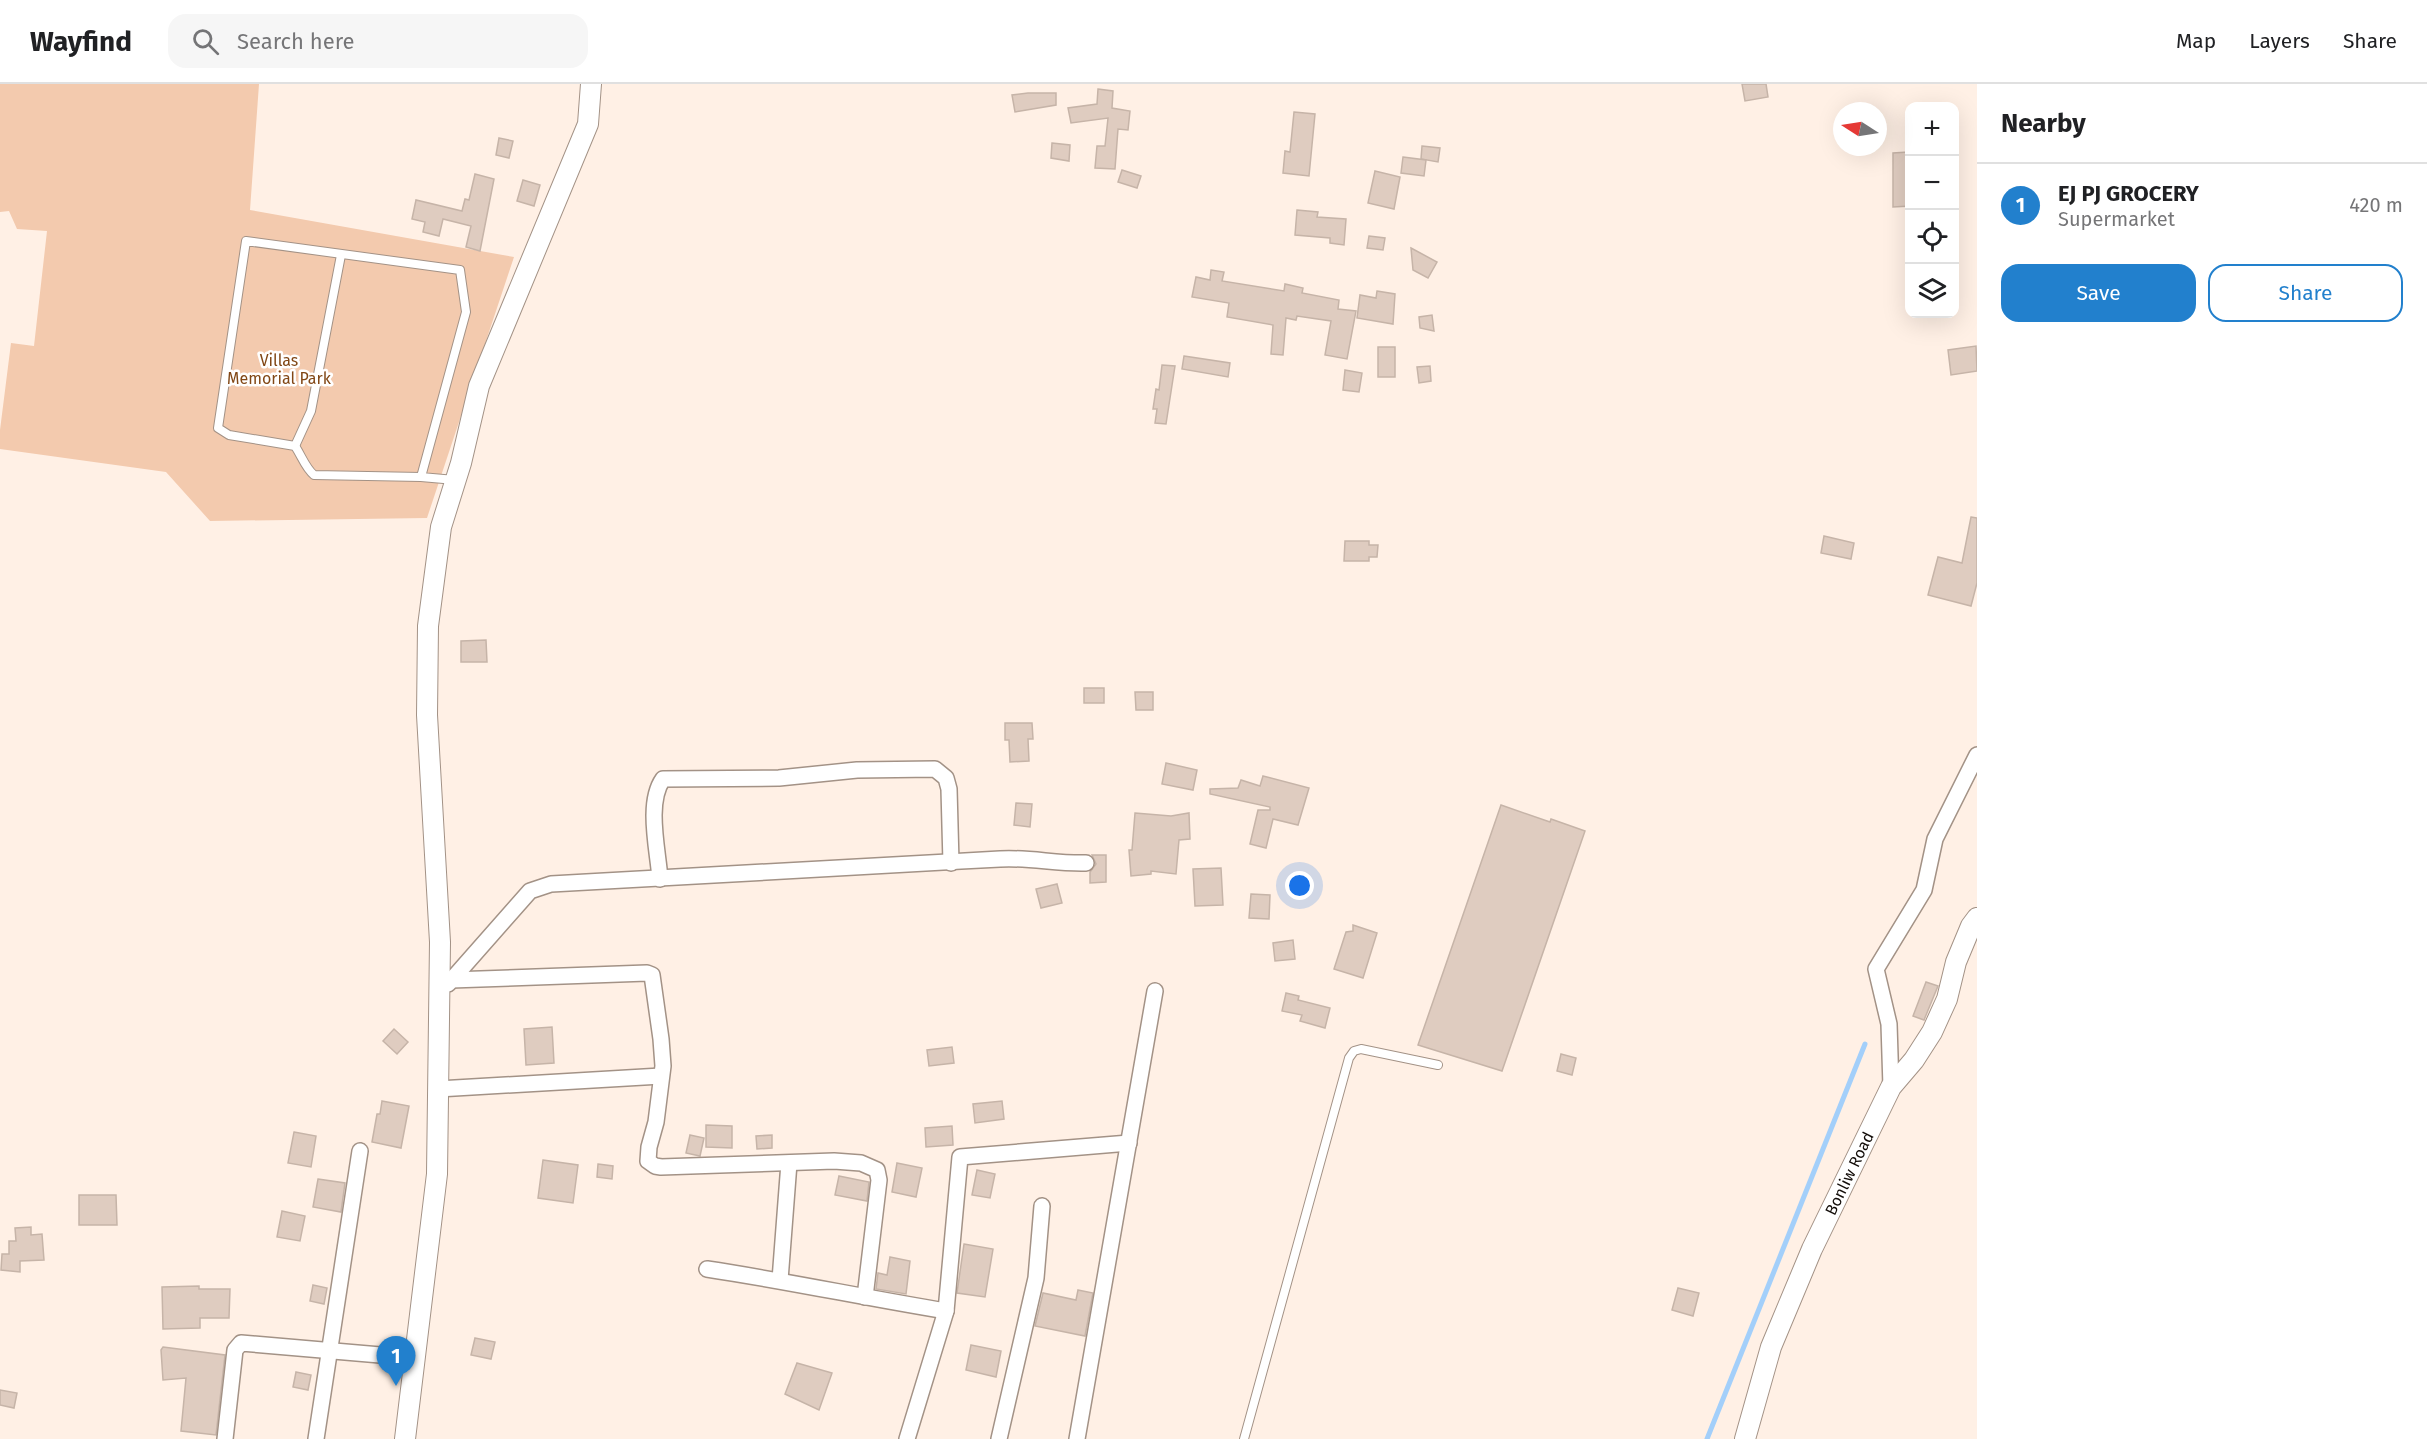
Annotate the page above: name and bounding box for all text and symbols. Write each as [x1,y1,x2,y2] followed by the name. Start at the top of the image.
[168,14,588,68] search box
[30,25,132,58] text: Wayfind
[189,25,222,58] icon: search
[237,28,355,55] text: Search here
[2176,28,2216,54] text: Map
[2249,28,2310,54] text: Layers
[2343,28,2397,54] text: Share
[1833,102,1887,156] north arrow
[1905,102,1959,318] map controls
[1905,102,1959,156] button: +
[2001,108,2086,139] text: Nearby
[1905,156,1959,210] button: −
[2058,180,2199,207] text: EJ PJ GROCERY
[2016,193,2025,217] text: 1
[2349,193,2403,217] text: 420 m
[2058,207,2175,231] text: Supermarket
[1905,210,1959,264] button: locate
[1905,264,1959,318] button: layers
[2001,264,2196,322] button: Save
[2208,264,2403,322] button: Share
[227,351,332,388] park label: Villas Memorial Park
[1285,871,1314,900] your location
[1821,1129,1878,1218] street label: Bonliw Road
[376,1336,416,1386] pin: 1

